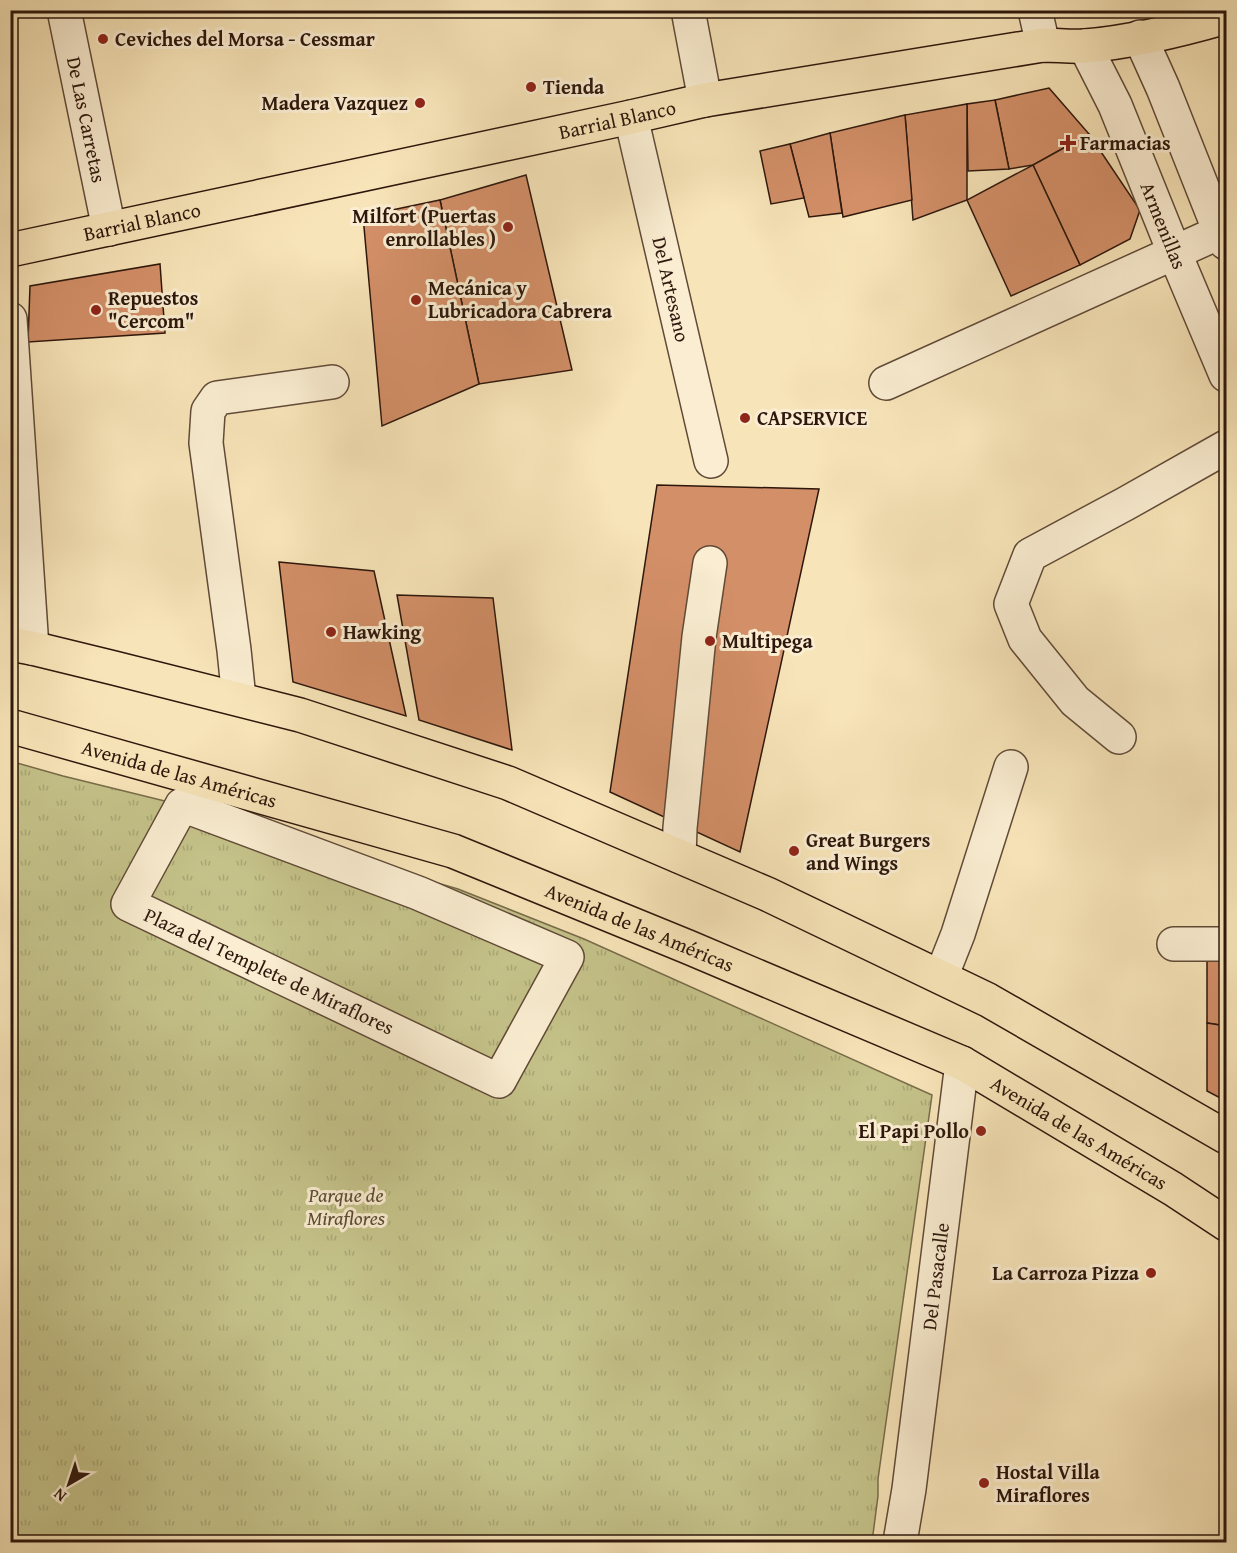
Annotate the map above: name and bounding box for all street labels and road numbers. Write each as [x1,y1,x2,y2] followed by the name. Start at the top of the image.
[60,54,114,185] street label: De Las Carretas
[556,92,678,146] street label: Barrial Blanco
[1133,177,1195,273] street label: Armenillas
[81,195,203,248] street label: Barrial Blanco
[645,234,698,345] street label: Del Artesano
[79,732,280,815] street label: Avenida de las Américas
[541,875,739,979] street label: Avenida de las Américas
[139,900,399,1041] street label: Plaza del Templete de Miraflores
[985,1068,1173,1197] street label: Avenida de las Américas
[914,1221,956,1332] street label: Del Pasacalle

